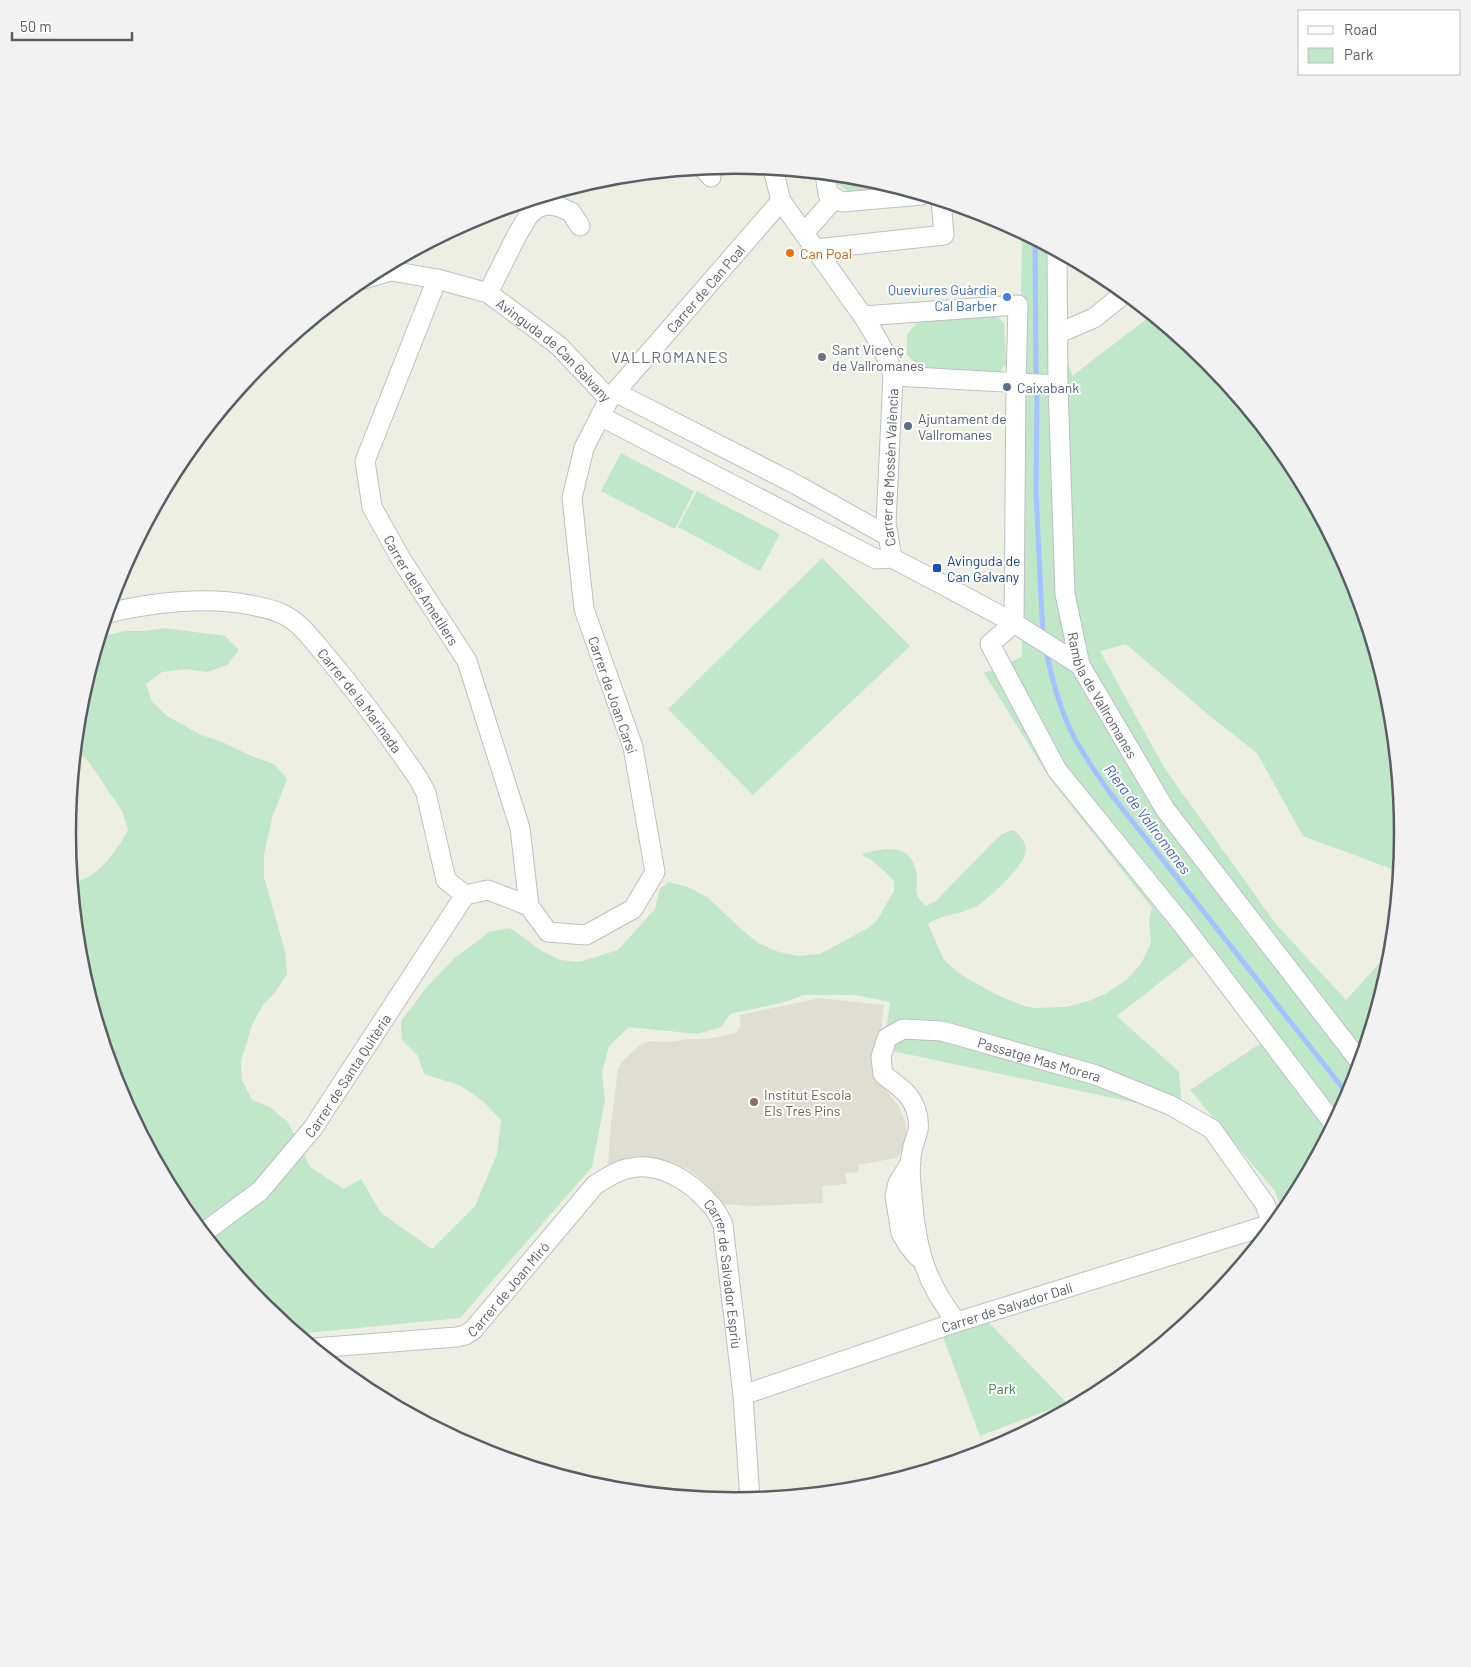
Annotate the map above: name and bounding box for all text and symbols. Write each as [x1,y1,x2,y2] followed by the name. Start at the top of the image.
[12,10,132,42] scale bar
[1298,10,1461,75] legend
[20,17,52,35] text: 50 m
[1344,20,1377,38] text: Road
[1344,45,1374,63] text: Park
[662,241,748,336] street label: Carrer de Can Poal
[800,245,852,262] place label: Can Poal
[784,247,796,259] marker: Can Poal
[888,281,997,314] place label: Queviures Guàrdia Cal Barber
[1001,291,1013,303] marker: Queviures Guàrdia Cal Barber
[493,294,616,405] street label: Avinguda de Can Galvany
[832,341,924,374] place label: Sant Vicenç de Vallromanes
[611,347,729,366] district label: VALLROMANES
[816,351,828,363] marker: Sant Vicenç de Vallromanes
[1017,379,1079,396] place label: Caixabank
[1001,381,1013,393] marker: Caixabank
[877,388,901,548] street label: Carrer de Mossèn València
[918,410,1007,443] place label: Ajuntament de Vallromanes
[902,420,914,432] marker: Ajuntament de Vallromanes
[381,532,463,648] street label: Carrer dels Ametllers
[947,552,1021,585] place label: Avinguda de Can Galvany
[931,562,943,574] marker: Avinguda de Can Galvany
[1065,630,1142,761] street label: Rambla de Vallromanes
[585,634,641,756] street label: Carrer de Joan Carsi
[315,644,406,756] street label: Carrer de la Marinada
[1101,760,1195,878] water label: Riera de Vallromanes
[301,1010,394,1141] street label: Carrer de Santa Quitèria
[976,1033,1104,1085] street label: Passatge Mas Morera
[764,1086,852,1119] place label: Institut Escola Els Tres Pins
[748,1096,760,1108] marker: Institut Escola Els Tres Pins
[701,1195,746,1350] street label: Carrer de Salvador Espriu
[464,1238,552,1340] street label: Carrer de Joan Miró
[939,1278,1074,1335] street label: Carrer de Salvador Dalí
[988,1380,1016,1397] park label: Park

